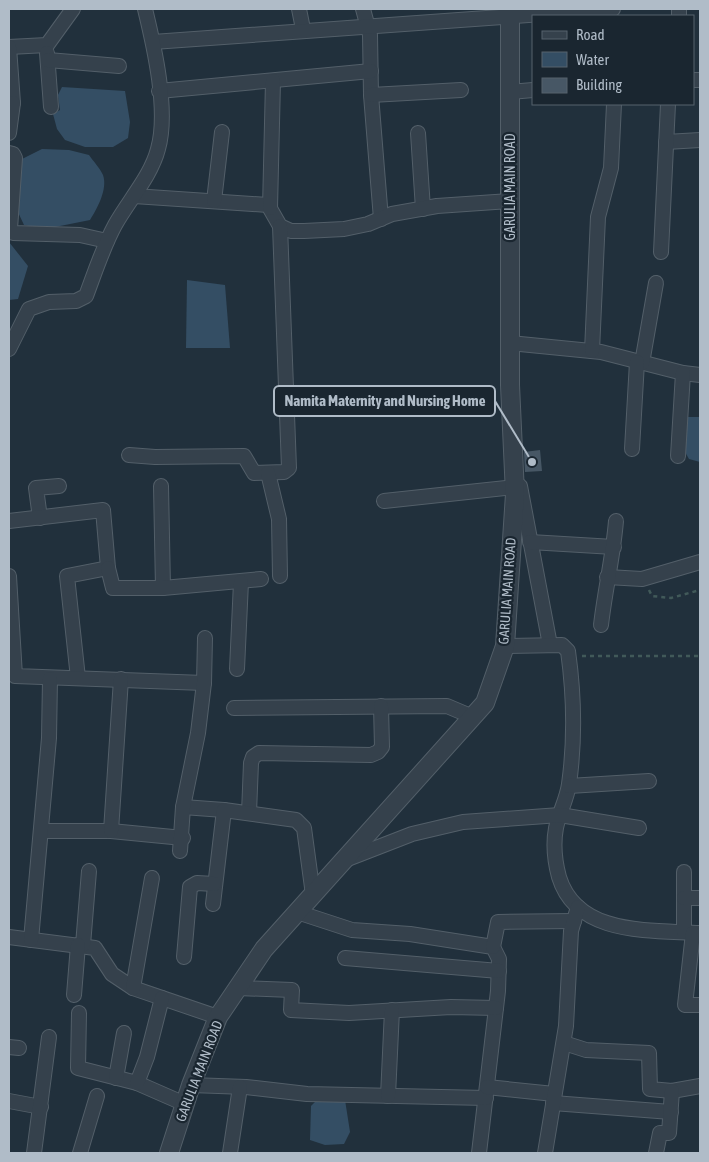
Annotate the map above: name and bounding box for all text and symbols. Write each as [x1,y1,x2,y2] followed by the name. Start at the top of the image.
[532,15,694,105] legend
[576,26,605,43] text: Road
[576,51,609,68] text: Water
[576,76,622,93] text: Building
[502,133,518,241] street label: GARULIA MAIN ROAD
[274,386,495,416] callout: Namita Maternity and Nursing Home
[285,392,486,409] text: Namita Maternity and Nursing Home
[495,537,519,645] street label: GARULIA MAIN ROAD
[172,1018,226,1124] street label: GARULIA MAIN ROAD

